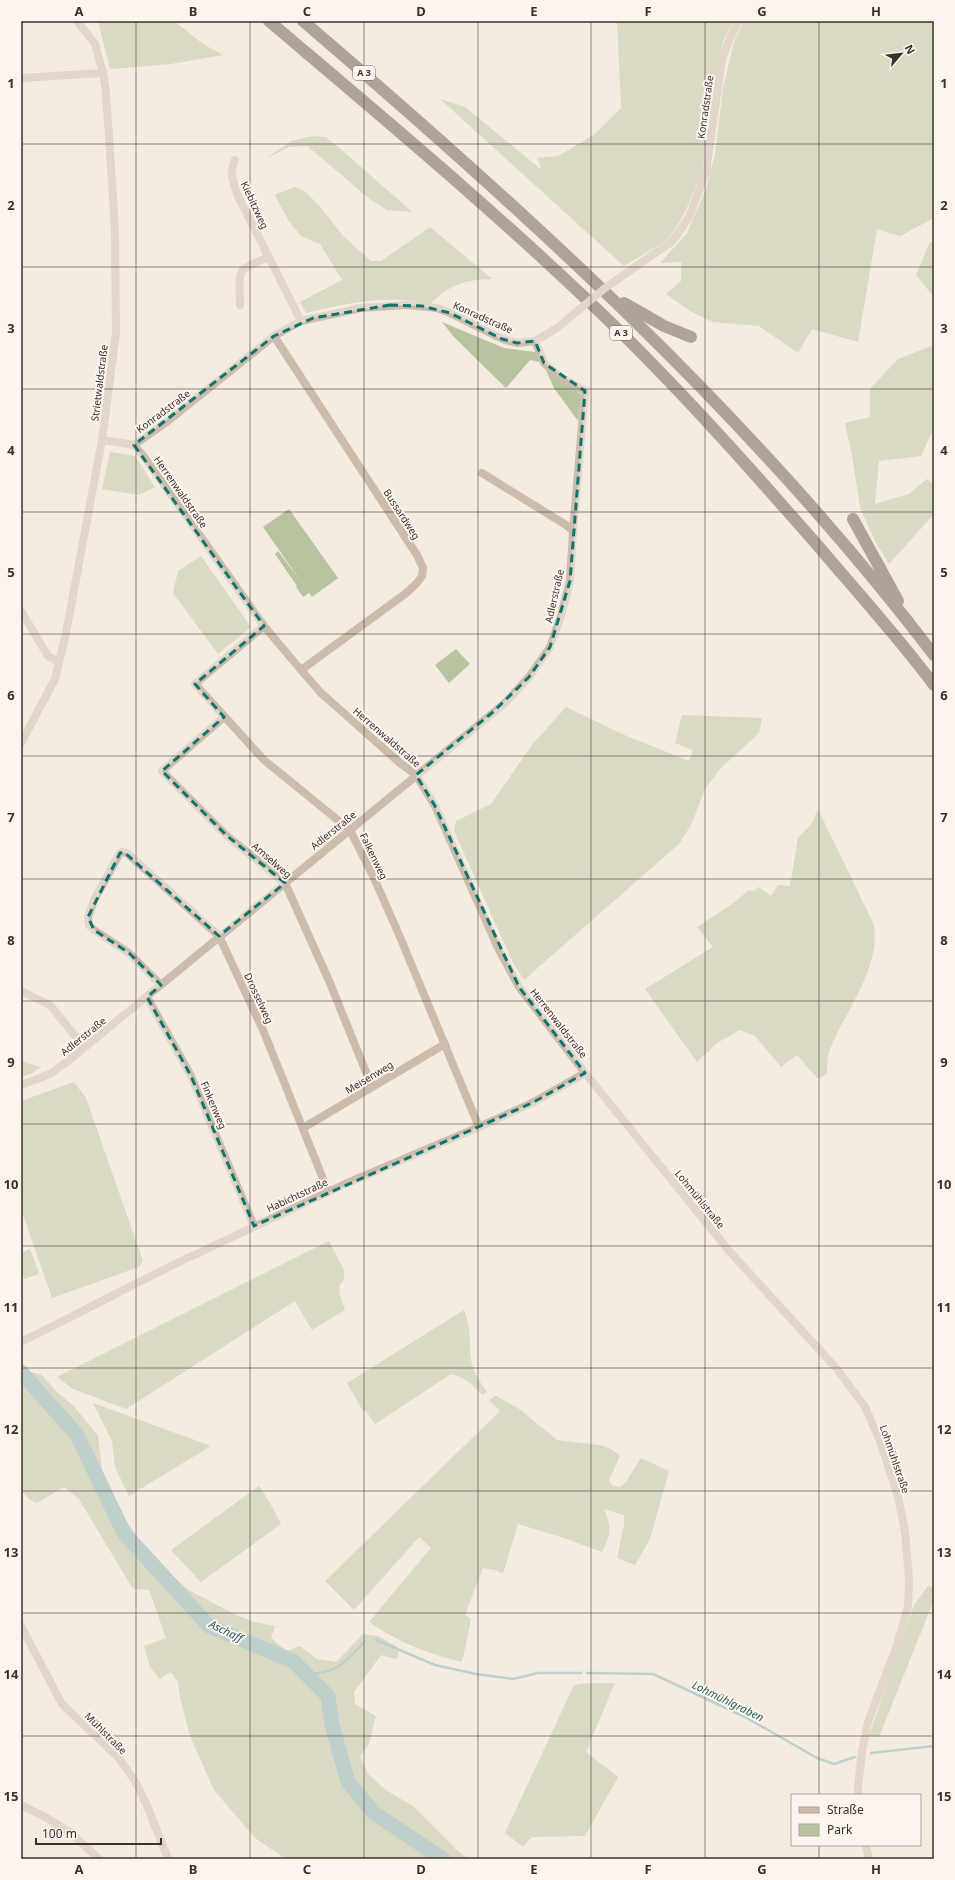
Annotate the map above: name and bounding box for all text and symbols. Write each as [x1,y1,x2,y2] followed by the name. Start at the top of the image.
[75,2,84,20] text: A
[189,2,197,20] text: B
[303,2,311,20] text: C
[416,2,426,20] text: D
[530,2,538,20] text: E
[644,2,652,20] text: F
[757,2,767,20] text: G
[871,2,881,20] text: H
[881,34,921,74] north arrow
[902,42,919,57] text: N
[353,66,375,80] road number: A 3
[7,74,15,92] text: 1
[694,74,716,140] street label: Konradstraße
[940,74,948,92] text: 1
[238,179,272,231] street label: Kiebitzweg
[7,196,15,214] text: 2
[940,196,948,214] text: 2
[451,298,515,337] street label: Konradstraße
[7,319,15,337] text: 3
[940,319,948,337] text: 3
[610,326,632,340] road number: A 3
[87,344,111,422] street label: Strietwaldstraße
[133,386,193,436] street label: Konradstraße
[7,441,15,459] text: 4
[940,441,948,459] text: 4
[151,453,211,531] street label: Herrenwaldstraße
[380,486,424,542] street label: Bussardweg
[7,563,15,581] text: 5
[940,563,948,581] text: 5
[541,567,567,624] street label: Adlerstraße
[7,686,15,704] text: 6
[940,686,948,704] text: 6
[350,704,424,770] street label: Herrenwaldstraße
[307,807,359,853] street label: Adlerstraße
[7,808,15,826] text: 7
[940,808,948,826] text: 7
[357,830,391,882] street label: Falkenweg
[249,839,295,881] street label: Amselweg
[7,931,15,949] text: 8
[940,931,948,949] text: 8
[241,970,277,1026] street label: Drosselweg
[527,985,591,1061] street label: Herrenwaldstraße
[57,1013,109,1059] street label: Adlerstraße
[7,1053,15,1071] text: 9
[940,1053,948,1071] text: 9
[342,1057,396,1097] street label: Meisenweg
[198,1079,230,1131] street label: Finkenweg
[672,1167,728,1232] street label: Lohmühlstraße
[4,1175,18,1193] text: 10
[264,1175,330,1215] street label: Habichtstraße
[937,1175,951,1193] text: 10
[4,1298,18,1316] text: 11
[937,1298,951,1316] text: 11
[4,1420,18,1438] text: 12
[937,1420,951,1438] text: 12
[877,1423,913,1495] street label: Lohmühlstraße
[4,1543,18,1561] text: 13
[937,1543,951,1561] text: 13
[206,1616,247,1646] water label: Aschaff
[4,1665,19,1683] text: 14
[937,1665,952,1683] text: 14
[690,1677,767,1724] water label: Lohmühlgraben
[82,1709,130,1757] street label: Mühlstraße
[4,1787,18,1805] text: 15
[937,1787,951,1805] text: 15
[791,1794,921,1846] legend
[827,1801,864,1818] text: Straße
[36,1820,161,1846] scale bar
[827,1821,853,1838] text: Park
[42,1825,77,1842] text: 100 m
[75,1860,84,1878] text: A
[189,1860,197,1878] text: B
[303,1860,311,1878] text: C
[416,1860,426,1878] text: D
[530,1860,538,1878] text: E
[644,1860,652,1878] text: F
[757,1860,767,1878] text: G
[871,1860,881,1878] text: H

